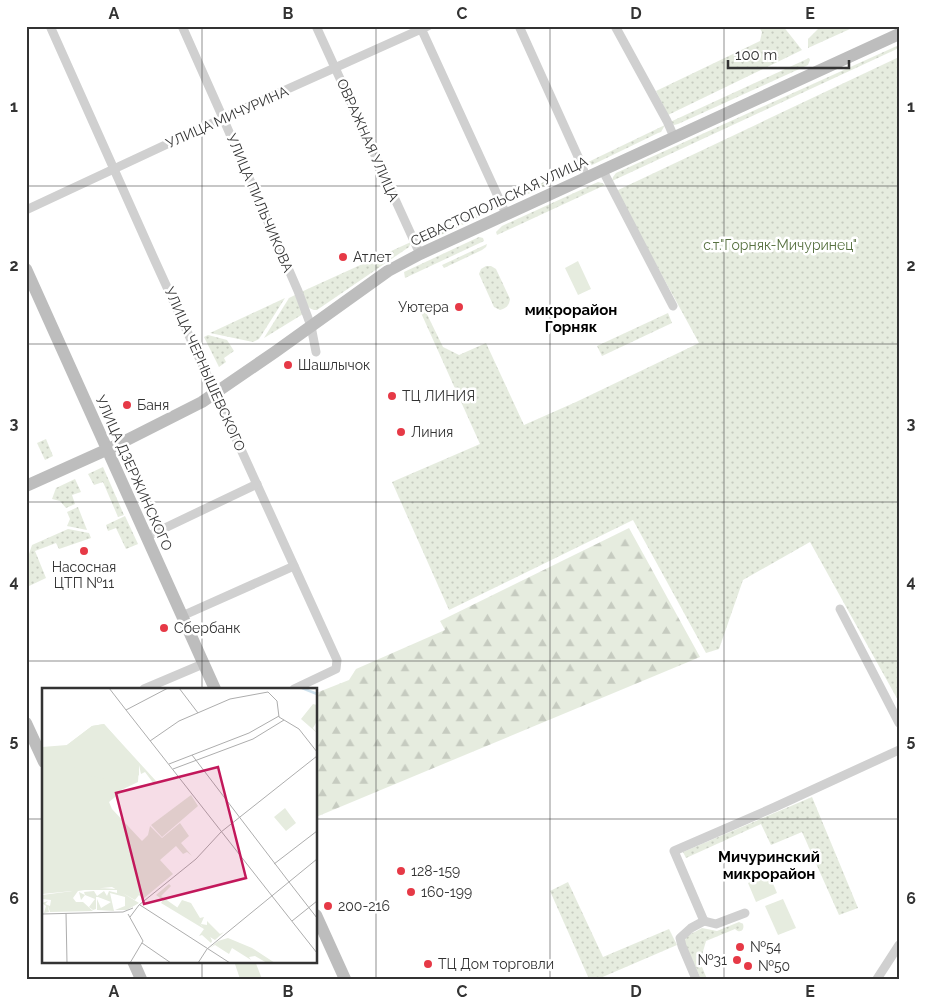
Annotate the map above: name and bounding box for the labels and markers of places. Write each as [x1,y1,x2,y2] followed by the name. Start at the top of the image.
[353,249,392,265] place label: Атлет
[337,251,349,263] marker: Атлет
[398,299,449,315] place label: Уютера
[453,301,465,313] marker: Уютера
[298,357,370,373] place label: Шашлычок
[282,359,294,371] marker: Шашлычок
[402,388,475,404] place label: ТЦ ЛИНИЯ
[386,390,398,402] marker: ТЦ ЛИНИЯ
[137,397,169,413] place label: Баня
[121,399,133,411] marker: Баня
[411,424,453,440] place label: Линия
[395,426,407,438] marker: Линия
[78,545,90,557] marker: Насосная ЦТП №11
[52,559,116,591] place label: Насосная ЦТП №11
[174,620,241,636] place label: Сбербанк
[158,622,170,634] marker: Сбербанк
[411,863,460,879] place label: 128-159
[395,865,407,877] marker: 128-159
[421,884,472,900] place label: 160-199
[405,886,417,898] marker: 160-199
[338,898,390,914] place label: 200-216
[322,900,334,912] marker: 200-216
[750,939,782,955] place label: №54
[734,941,746,953] marker: №54
[698,952,727,968] place label: №31
[731,954,743,966] marker: №31
[438,956,554,972] place label: ТЦ Дом торговли
[422,958,434,970] marker: ТЦ Дом торговли
[758,958,790,974] place label: №50
[742,960,754,972] marker: №50

